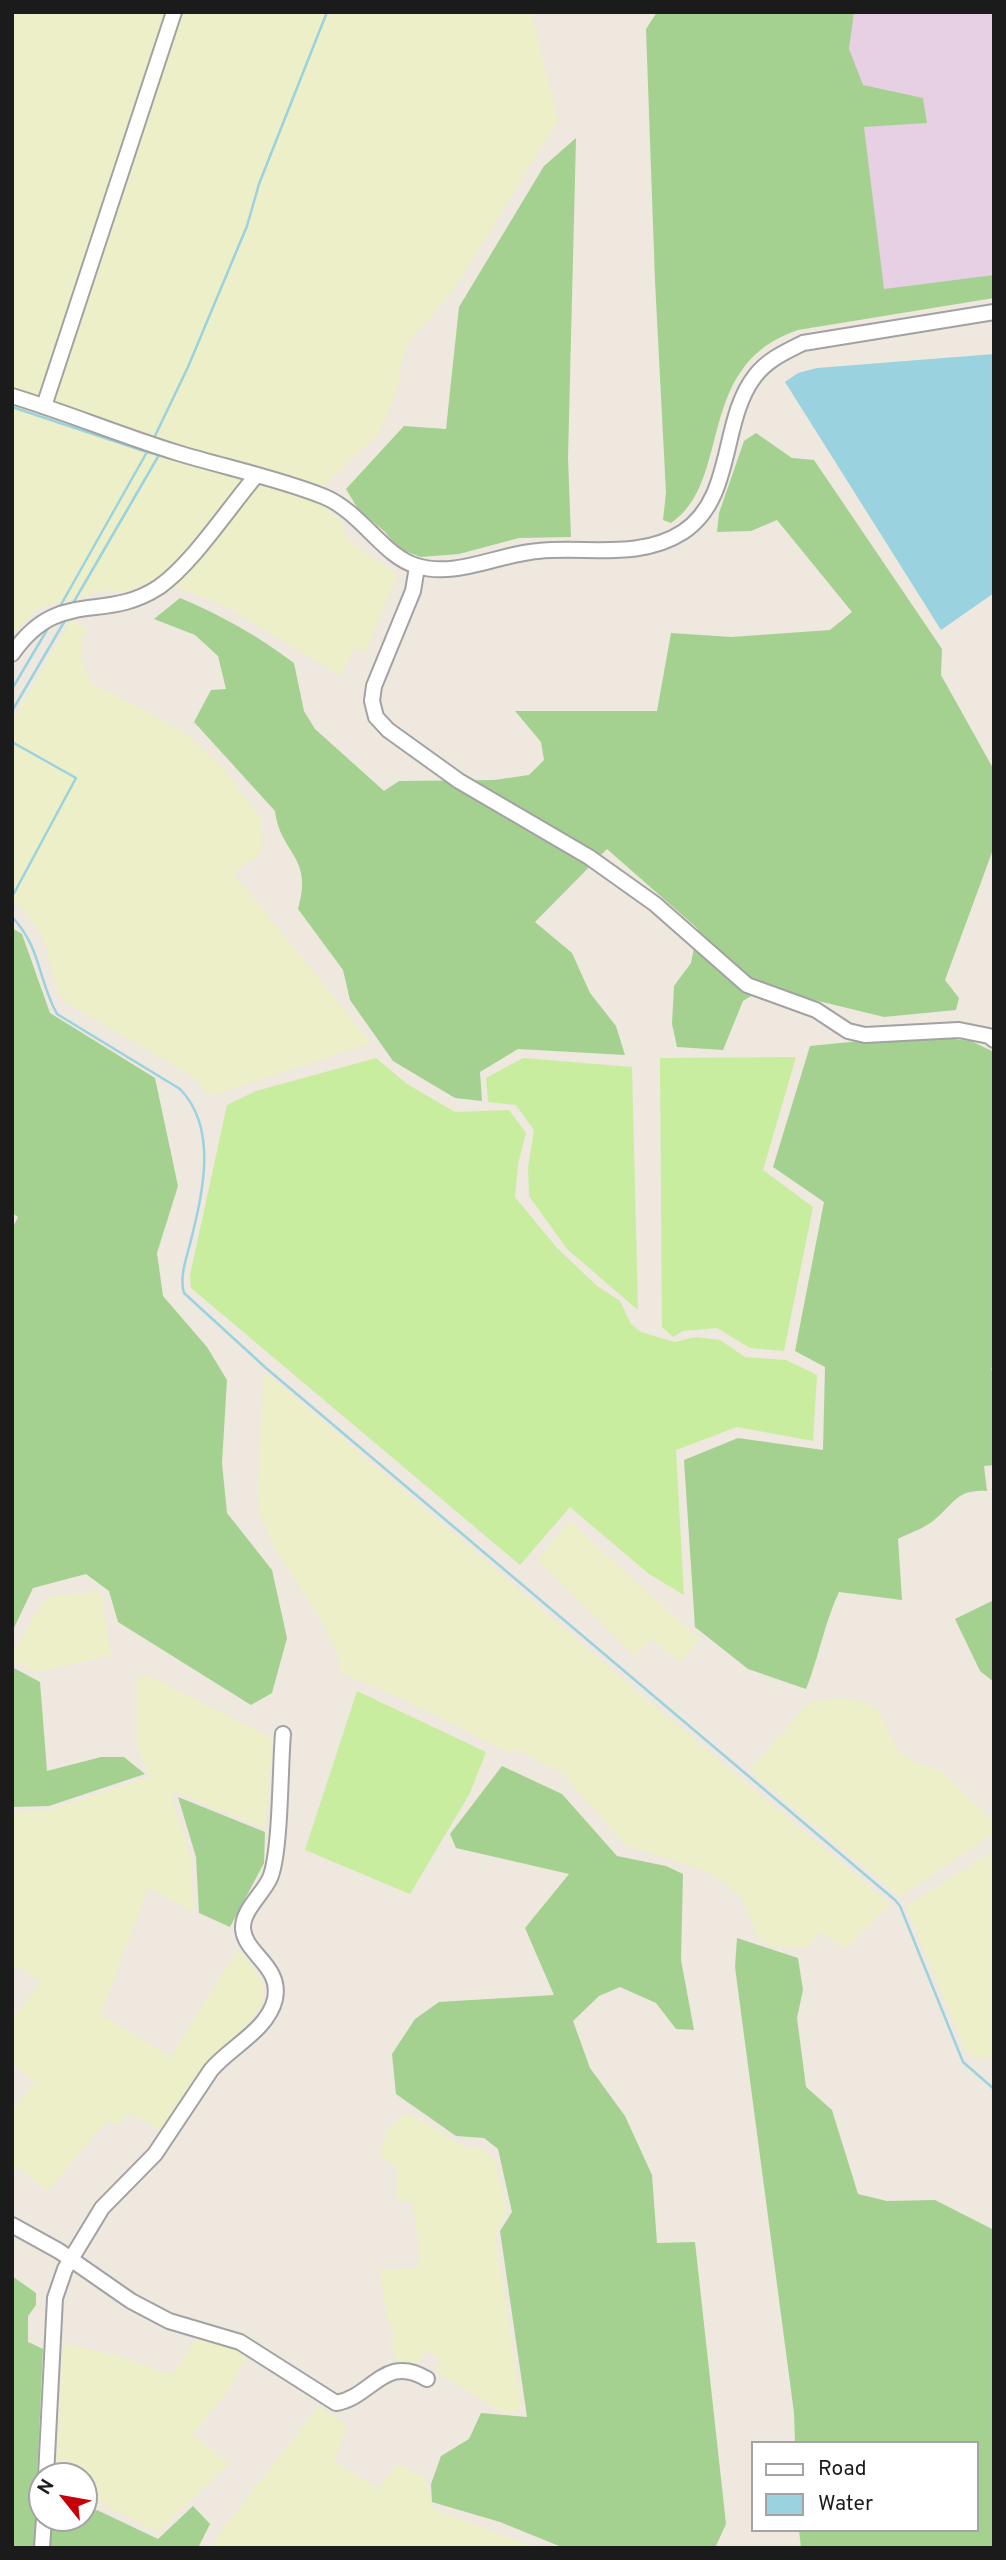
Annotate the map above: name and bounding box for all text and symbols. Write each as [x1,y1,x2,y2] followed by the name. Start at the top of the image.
[750,2441,978,2532] legend
[818,2456,867,2483] text: Road
[28,2462,98,2532] north arrow
[33,2475,61,2499] text: N
[818,2491,873,2518] text: Water

